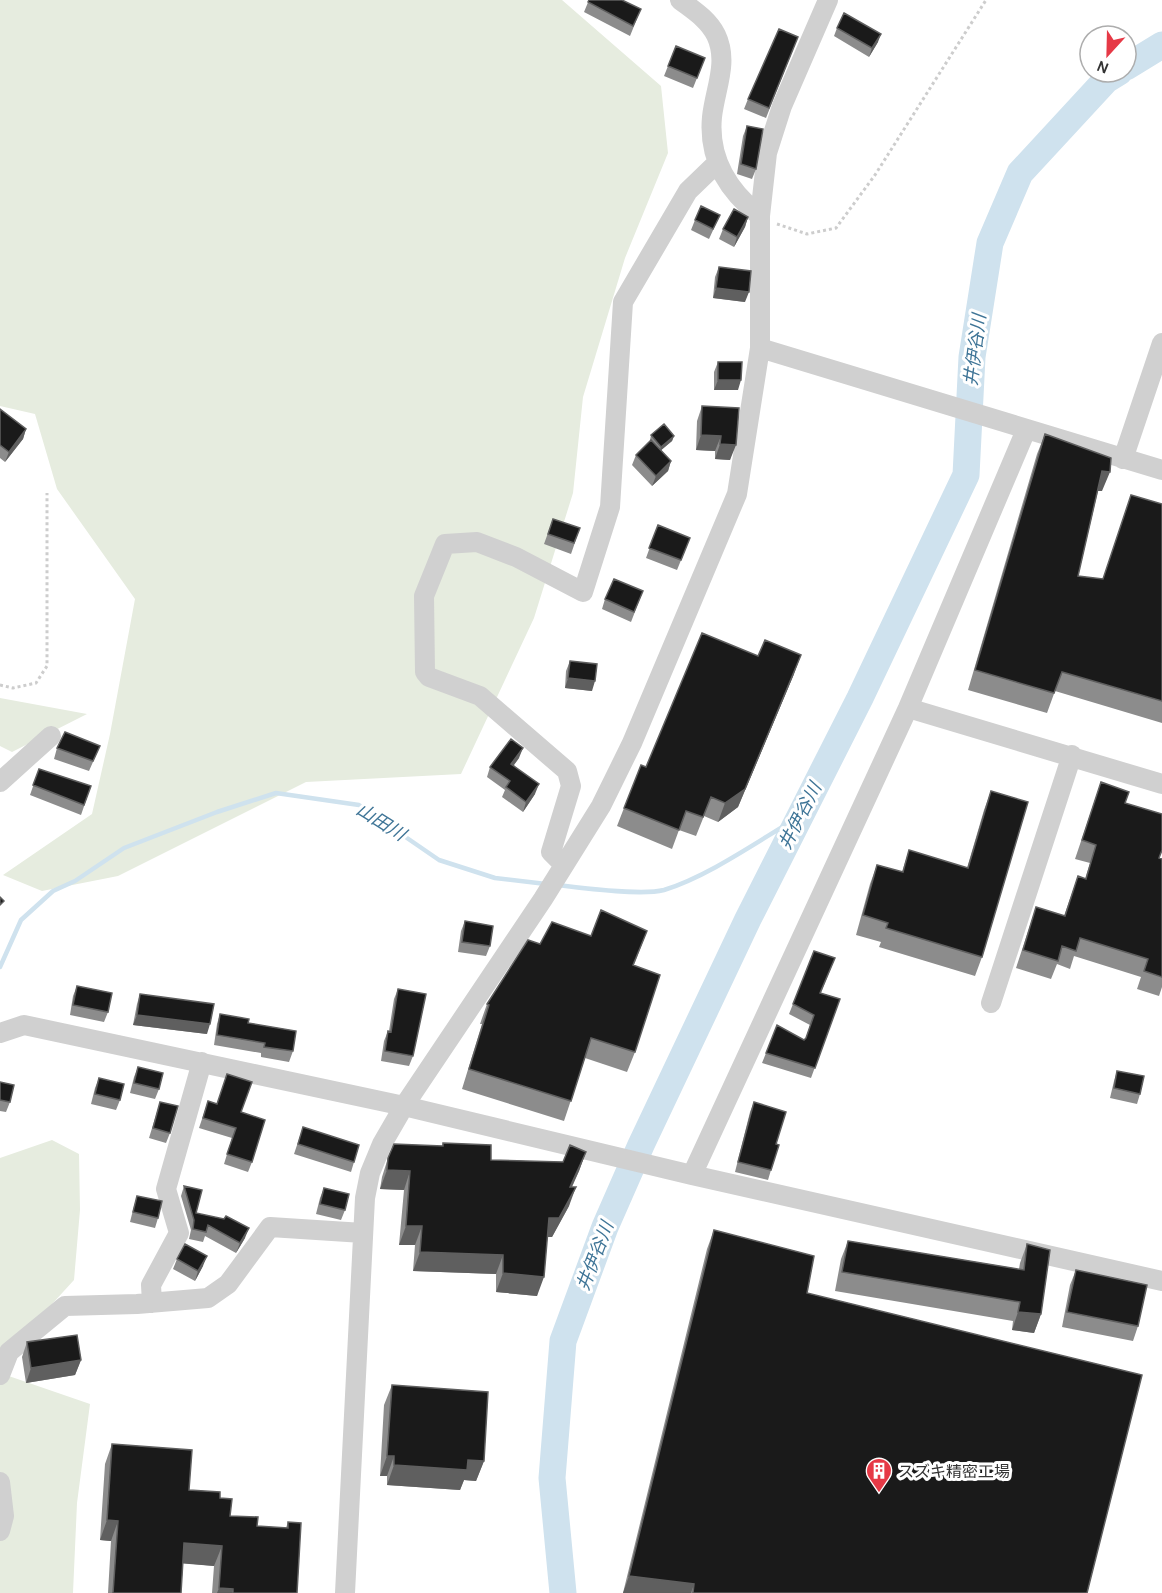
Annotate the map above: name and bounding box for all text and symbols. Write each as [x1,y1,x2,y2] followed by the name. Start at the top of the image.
[1078,24,1138,84] north arrow
[1094,56,1111,78] text: N
[960,311,991,387] water label: 井伊谷川
[774,777,827,853] water label: 井伊谷川
[352,798,411,847] water label: 山田川
[572,1217,619,1294] water label: 井伊谷川
[864,1456,894,1494] building icon: スズキ精密工場
[898,1462,1010,1481] place label: スズキ精密工場

